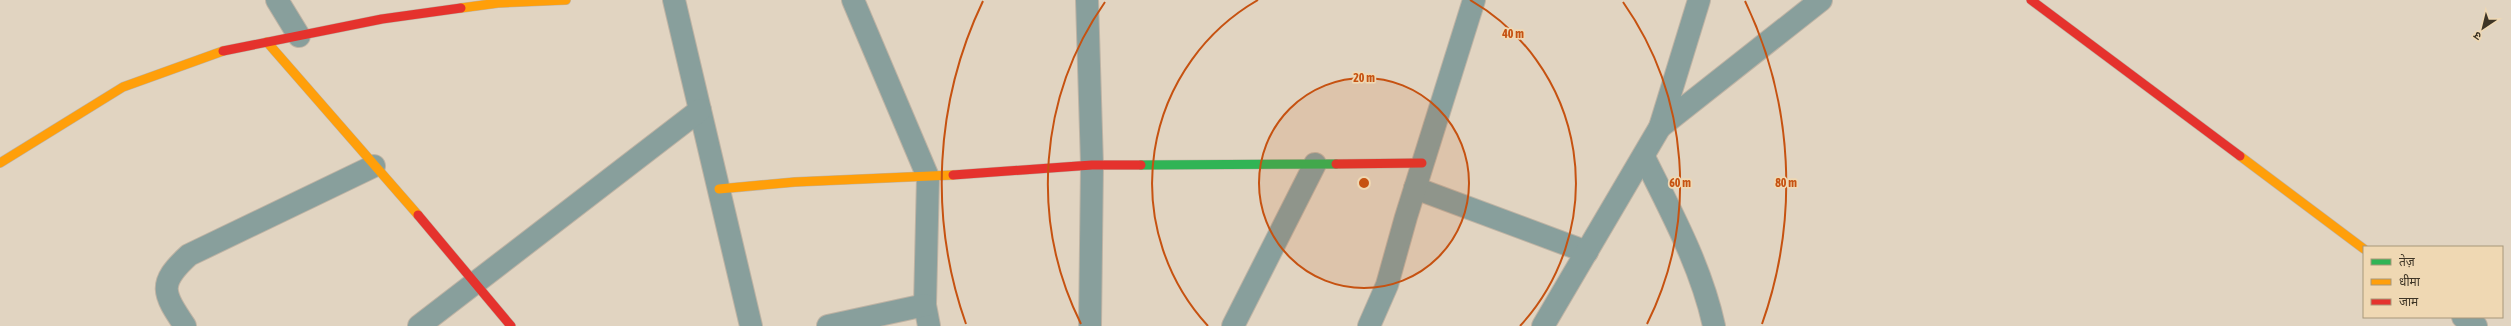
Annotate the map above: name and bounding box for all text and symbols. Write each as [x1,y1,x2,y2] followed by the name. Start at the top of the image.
[2463,8,2503,48] north arrow
[1501,27,1524,41] text: 40 m
[2471,29,2483,43] text: उ
[1353,71,1375,85] text: 20 m
[1357,176,1371,190] centre of rings
[1669,176,1691,190] text: 60 m
[1775,176,1797,190] text: 80 m
[2363,246,2503,318] legend
[2399,254,2416,269] text: तेज़
[2399,274,2421,289] text: धीमा
[2399,295,2419,309] text: जाम

